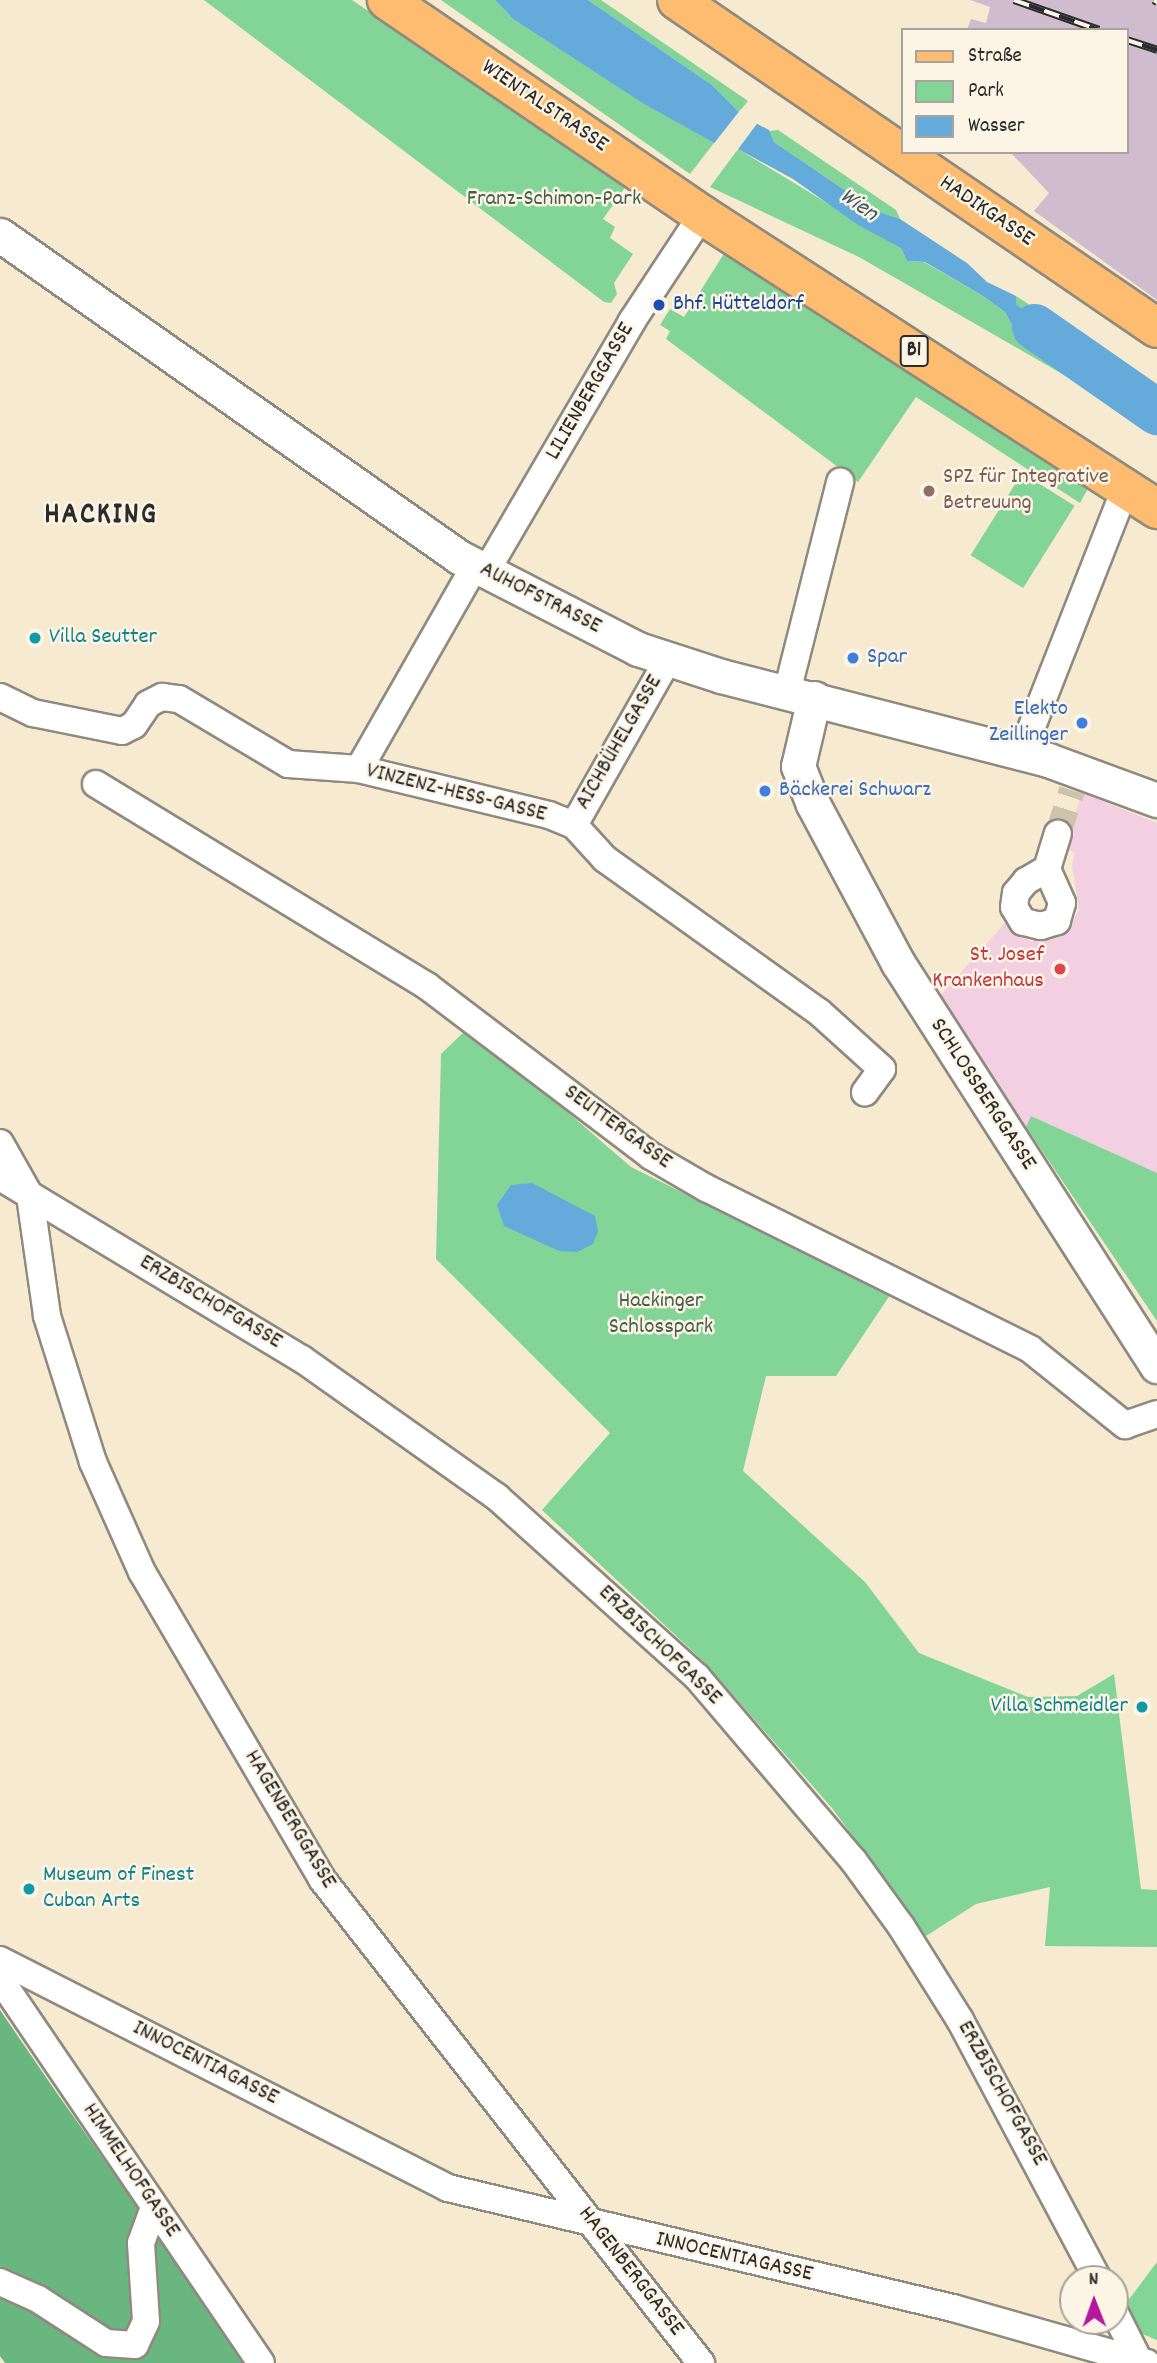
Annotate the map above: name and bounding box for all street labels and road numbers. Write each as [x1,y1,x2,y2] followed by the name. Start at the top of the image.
[475,54,613,160] street label: WIENTALSTRASSE
[933,170,1039,254] street label: HADIKGASSE
[541,318,641,466] street label: LILIENBERGGASSE
[898,334,930,368] road number: B1
[475,557,605,641] street label: AUHOFSTRASSE
[570,671,670,815] street label: AICHBÜHELGASSE
[363,758,549,830] street label: VINZENZ-HESS-GASSE
[923,1014,1041,1176] street label: SCHLOSSBERGGASSE
[558,1080,676,1176] street label: SEUTTERGASSE
[134,1250,286,1356] street label: ERZBISCHOFGASSE
[591,1580,727,1712] street label: ERZBISCHOFGASSE
[237,1746,341,1894] street label: HAGENBERGGASSE
[127,2015,283,2113] street label: INNOCENTIAGASSE
[950,2017,1052,2171] street label: ERZBISCHOFGASSE
[75,2099,185,2243] street label: HIMMELHOFGASSE
[571,2202,689,2342] street label: HAGENBERGGASSE
[653,2227,815,2289] street label: INNOCENTIAGASSE

